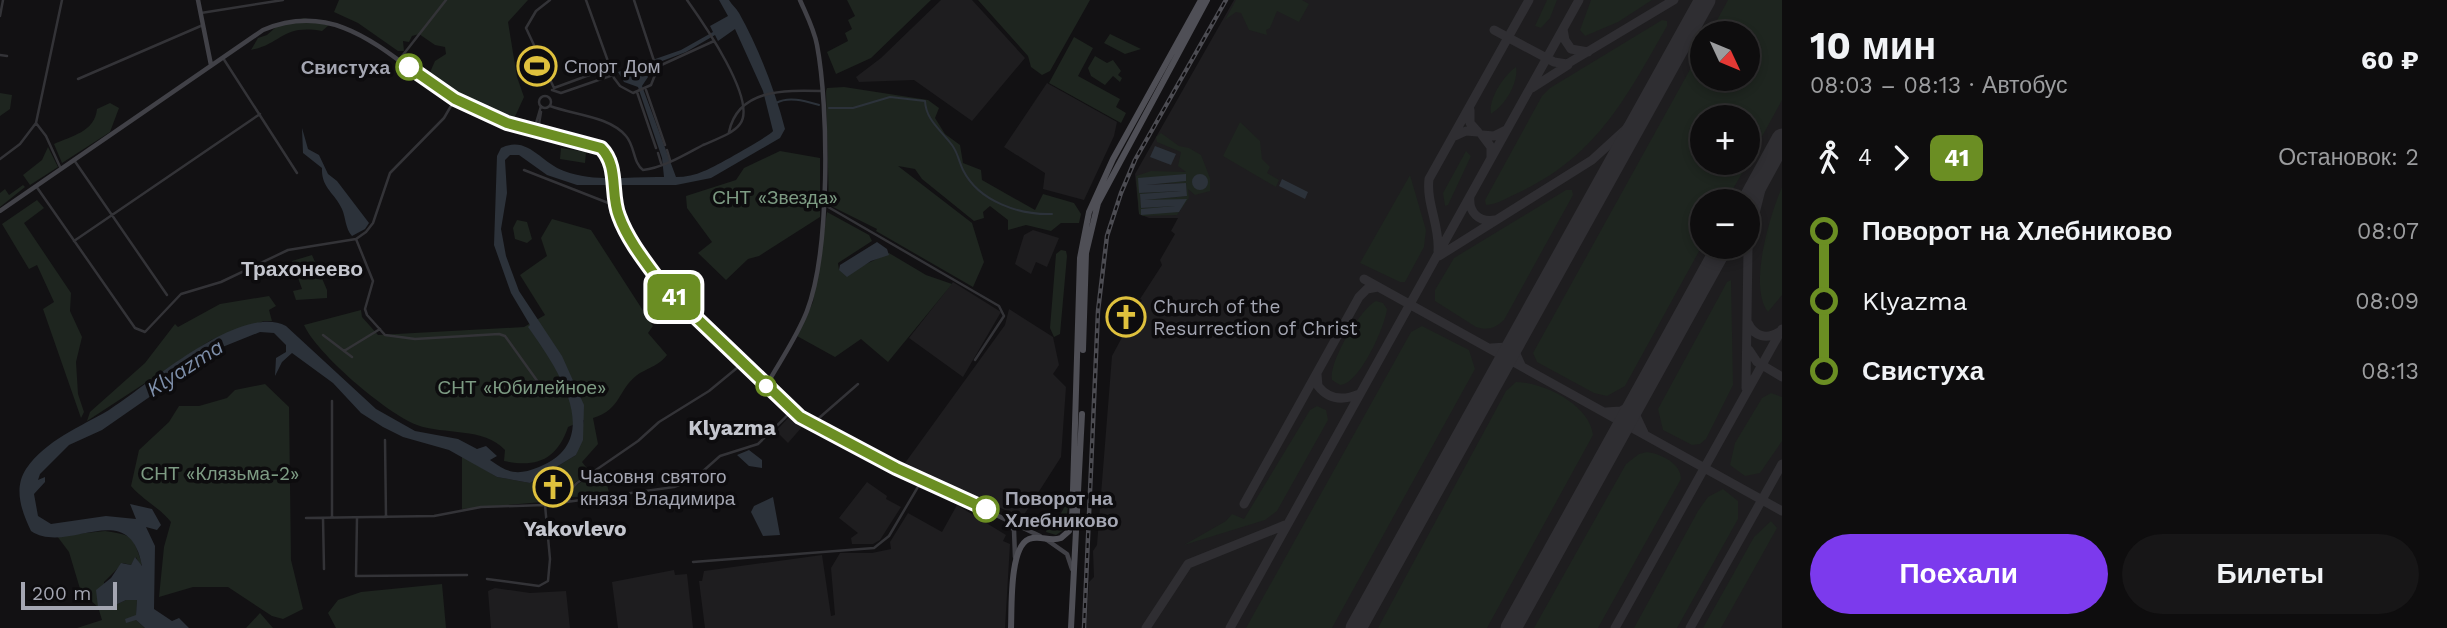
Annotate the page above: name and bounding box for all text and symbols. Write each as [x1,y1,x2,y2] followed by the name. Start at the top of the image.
[1690,21,1760,91] north arrow
[1690,21,1760,259] map controls
[1810,24,1936,68] text: 10 мин
[516,45,558,87] sports icon: Спорт Дом
[2361,45,2419,75] text: 60 ₽
[396,54,422,80] marker: Свистуха
[564,55,661,78] place label: Спорт Дом
[301,56,390,79] place label: Свистуха
[1810,72,2068,99] text: 08:03 – 08:13 · Автобус
[1690,105,1760,175] button: +
[1810,139,1848,177] icon: walk
[1882,139,1920,177] icon: forward
[1858,144,1872,171] text: 4
[1944,144,1969,172] text: 41
[2278,144,2419,171] text: Остановок: 2
[712,186,838,209] park label: СНТ «Звезда»
[1690,189,1760,259] button: −
[1862,216,2172,246] text: Поворот на Хлебниково
[2357,218,2419,245] text: 08:07
[241,256,363,281] district label: Трахонеево
[642,274,706,320] line badge: 41
[661,283,687,311] text: 41
[1862,286,1968,316] text: Klyazma
[2355,288,2419,315] text: 08:09
[1153,295,1357,340] place label: Church of the Resurrection of Christ
[1105,296,1147,338] church icon: Church of the Resurrection of Christ
[142,334,228,402] water label: Klyazma
[1862,356,1984,386] text: Свистуха
[2361,358,2419,385] text: 08:13
[438,376,606,399] park label: СНТ «Юбилейное»
[756,376,776,396] unlabelled marker
[688,415,777,440] district label: Klyazma
[141,462,299,485] park label: СНТ «Клязьма-2»
[580,465,736,510] place label: Часовня святого князя Владимира
[532,466,574,508] church icon: Часовня святого князя Владимира
[1005,487,1119,532] place label: Поворот на Хлебниково
[973,496,999,522] marker: Поворот на Хлебниково
[523,516,627,541] district label: Yakovlevo
[1810,534,2108,614] button: Поехали
[2122,534,2419,614] button: Билеты
[21,579,117,611] scale bar
[32,582,91,605] text: 200 m

